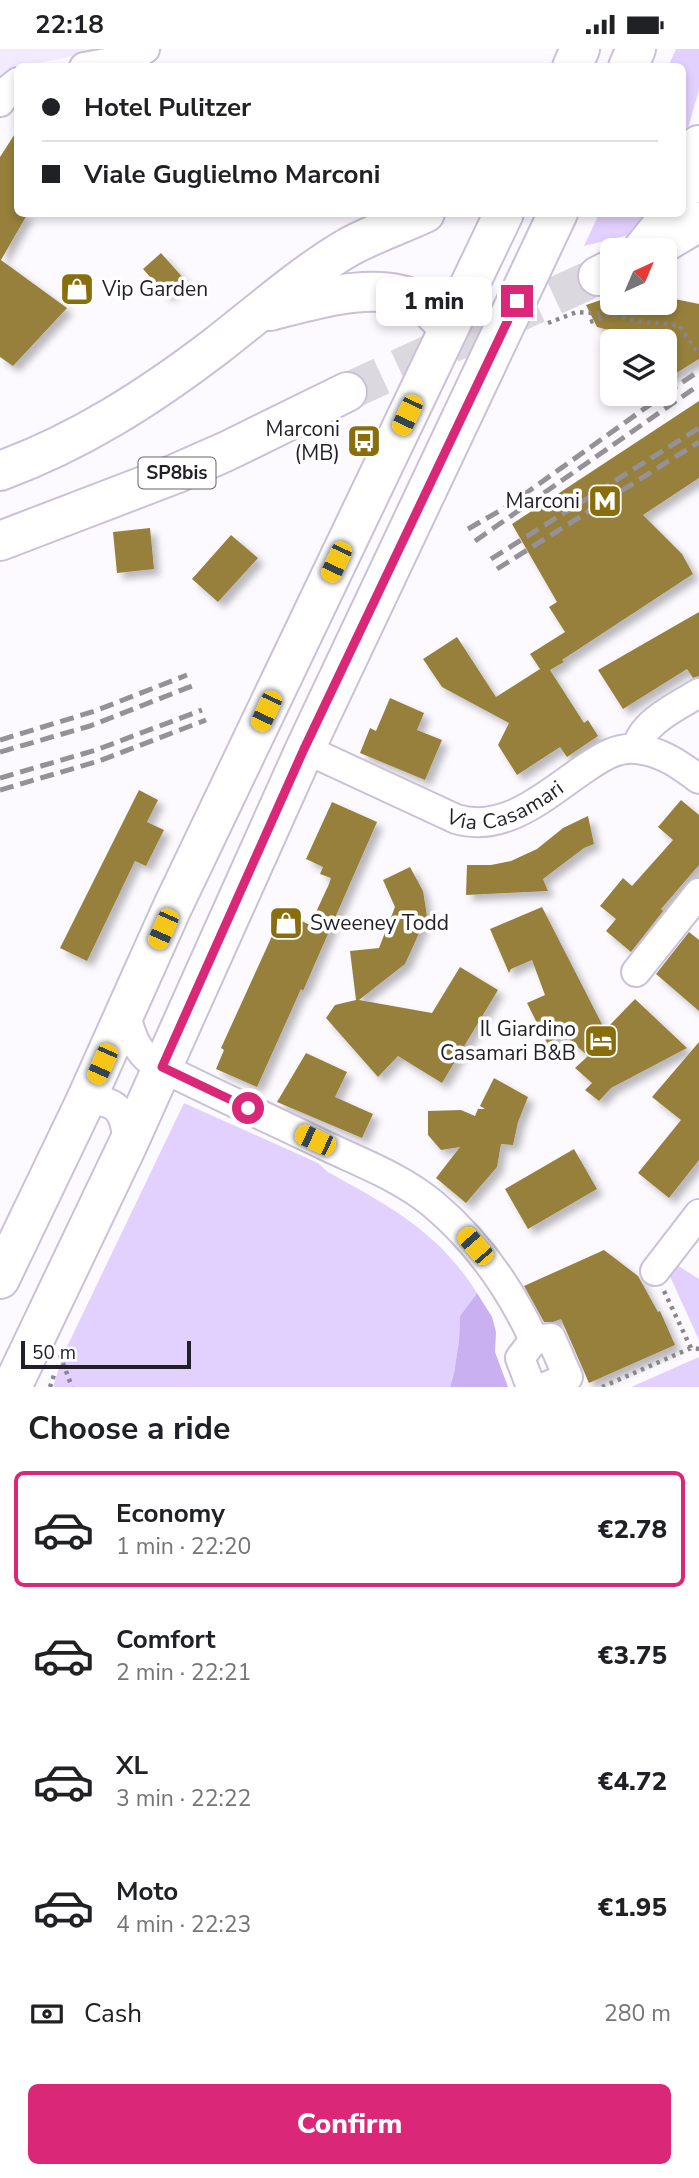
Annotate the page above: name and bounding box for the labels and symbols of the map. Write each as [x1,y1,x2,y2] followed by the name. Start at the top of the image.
[600,238,677,315] north arrow
[58,270,96,308] shop icon: Vip Garden
[101,275,208,303] place label: Vip Garden
[377,277,492,325] callout: 1 min
[501,285,533,317] route end
[389,392,426,438] car
[266,415,340,467] place label: Marconi (MB)
[345,422,383,460] bus stop icon: Marconi (MB)
[138,457,216,489] road number: SP8bis
[586,482,624,520] metro station icon: Marconi
[506,487,580,515] place label: Marconi
[318,539,355,585] car
[248,688,285,734] car
[441,774,569,836] street label: Via Casamari
[267,904,305,942] shop icon: Sweeney Todd
[145,906,182,952] car
[310,909,449,937] place label: Sweeney Todd
[440,1015,576,1067] place label: Il Giardino Casamari B&B
[582,1022,620,1060] hotel icon: Il Giardino Casamari B&B
[84,1041,121,1087] car
[232,1092,264,1124] route start
[292,1122,339,1158] car
[454,1223,497,1269] car
[21,1338,191,1370] scale bar

